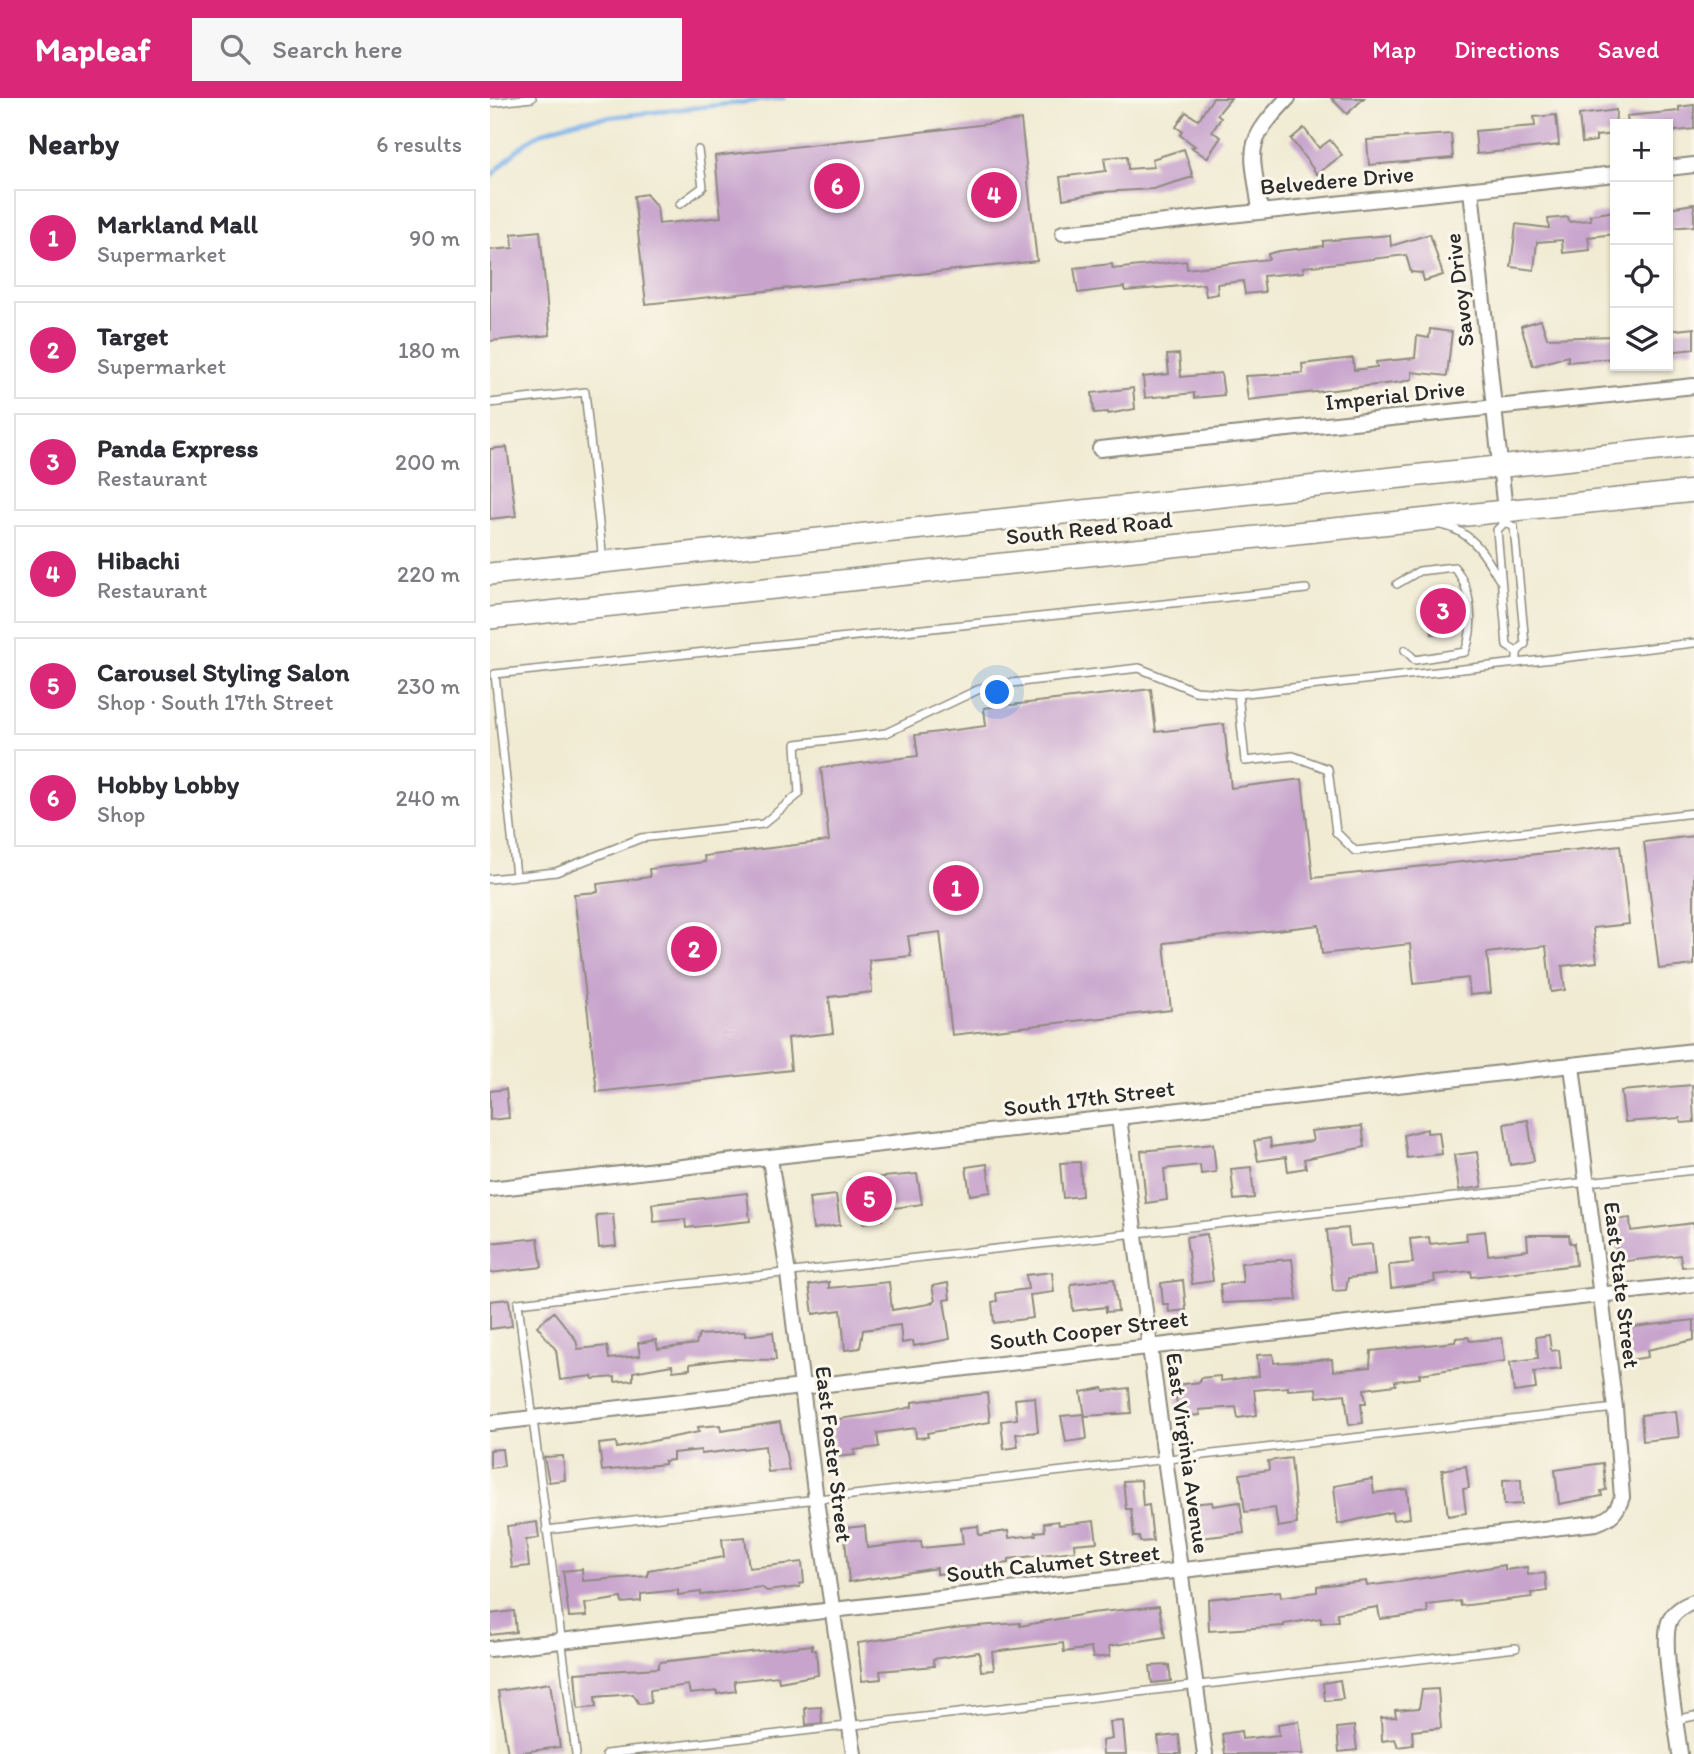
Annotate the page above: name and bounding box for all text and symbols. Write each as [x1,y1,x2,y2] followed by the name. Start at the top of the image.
[192,18,682,81] search box
[35,30,150,69] text: Mapleaf
[216,30,254,68] icon: search
[272,33,403,65] text: Search here
[1372,35,1416,64] text: Map
[1454,35,1560,64] text: Directions
[1598,35,1659,64] text: Saved
[1610,119,1673,371] map controls
[1610,119,1673,182] button: +
[28,125,119,162] text: Nearby
[376,130,462,158] text: 6 results
[1259,159,1415,201] street label: Belvedere Drive
[814,160,860,212] pin: 6
[971,169,1017,221] pin: 4
[1610,182,1673,245] button: −
[97,208,258,240] text: Markland Mall
[48,224,58,252] text: 1
[409,224,460,252] text: 90 m
[1438,232,1480,348] street label: Savoy Drive
[97,240,226,268] text: Supermarket
[1610,245,1673,308] button: locate
[1610,308,1673,371] button: layers
[97,320,168,352] text: Target
[47,336,59,364] text: 2
[398,336,460,364] text: 180 m
[97,352,226,380] text: Supermarket
[1324,374,1466,416] street label: Imperial Drive
[97,432,258,464] text: Panda Express
[47,448,59,476] text: 3
[395,448,460,476] text: 200 m
[97,464,207,492] text: Restaurant
[1004,505,1174,551] street label: South Reed Road
[97,544,180,576] text: Hibachi
[46,560,60,588] text: 4
[397,560,460,588] text: 220 m
[97,576,207,604] text: Restaurant
[1420,585,1466,637] pin: 3
[97,656,349,688] text: Carousel Styling Salon
[47,672,59,700] text: 5
[397,672,460,700] text: 230 m
[980,675,1014,709] your location
[97,688,334,716] text: Shop · South 17th Street
[97,768,239,800] text: Hobby Lobby
[47,784,59,812] text: 6
[395,784,460,812] text: 240 m
[97,800,145,828] text: Shop
[933,862,979,914] pin: 1
[671,923,717,975] pin: 2
[1002,1074,1176,1122] street label: South 17th Street
[846,1173,892,1225] pin: 5
[1598,1200,1646,1370] street label: East State Street
[988,1304,1190,1356] street label: South Cooper Street
[1160,1351,1216,1555] street label: East Virginia Avenue
[809,1364,859,1544] street label: East Foster Street
[945,1538,1161,1588] street label: South Calumet Street

